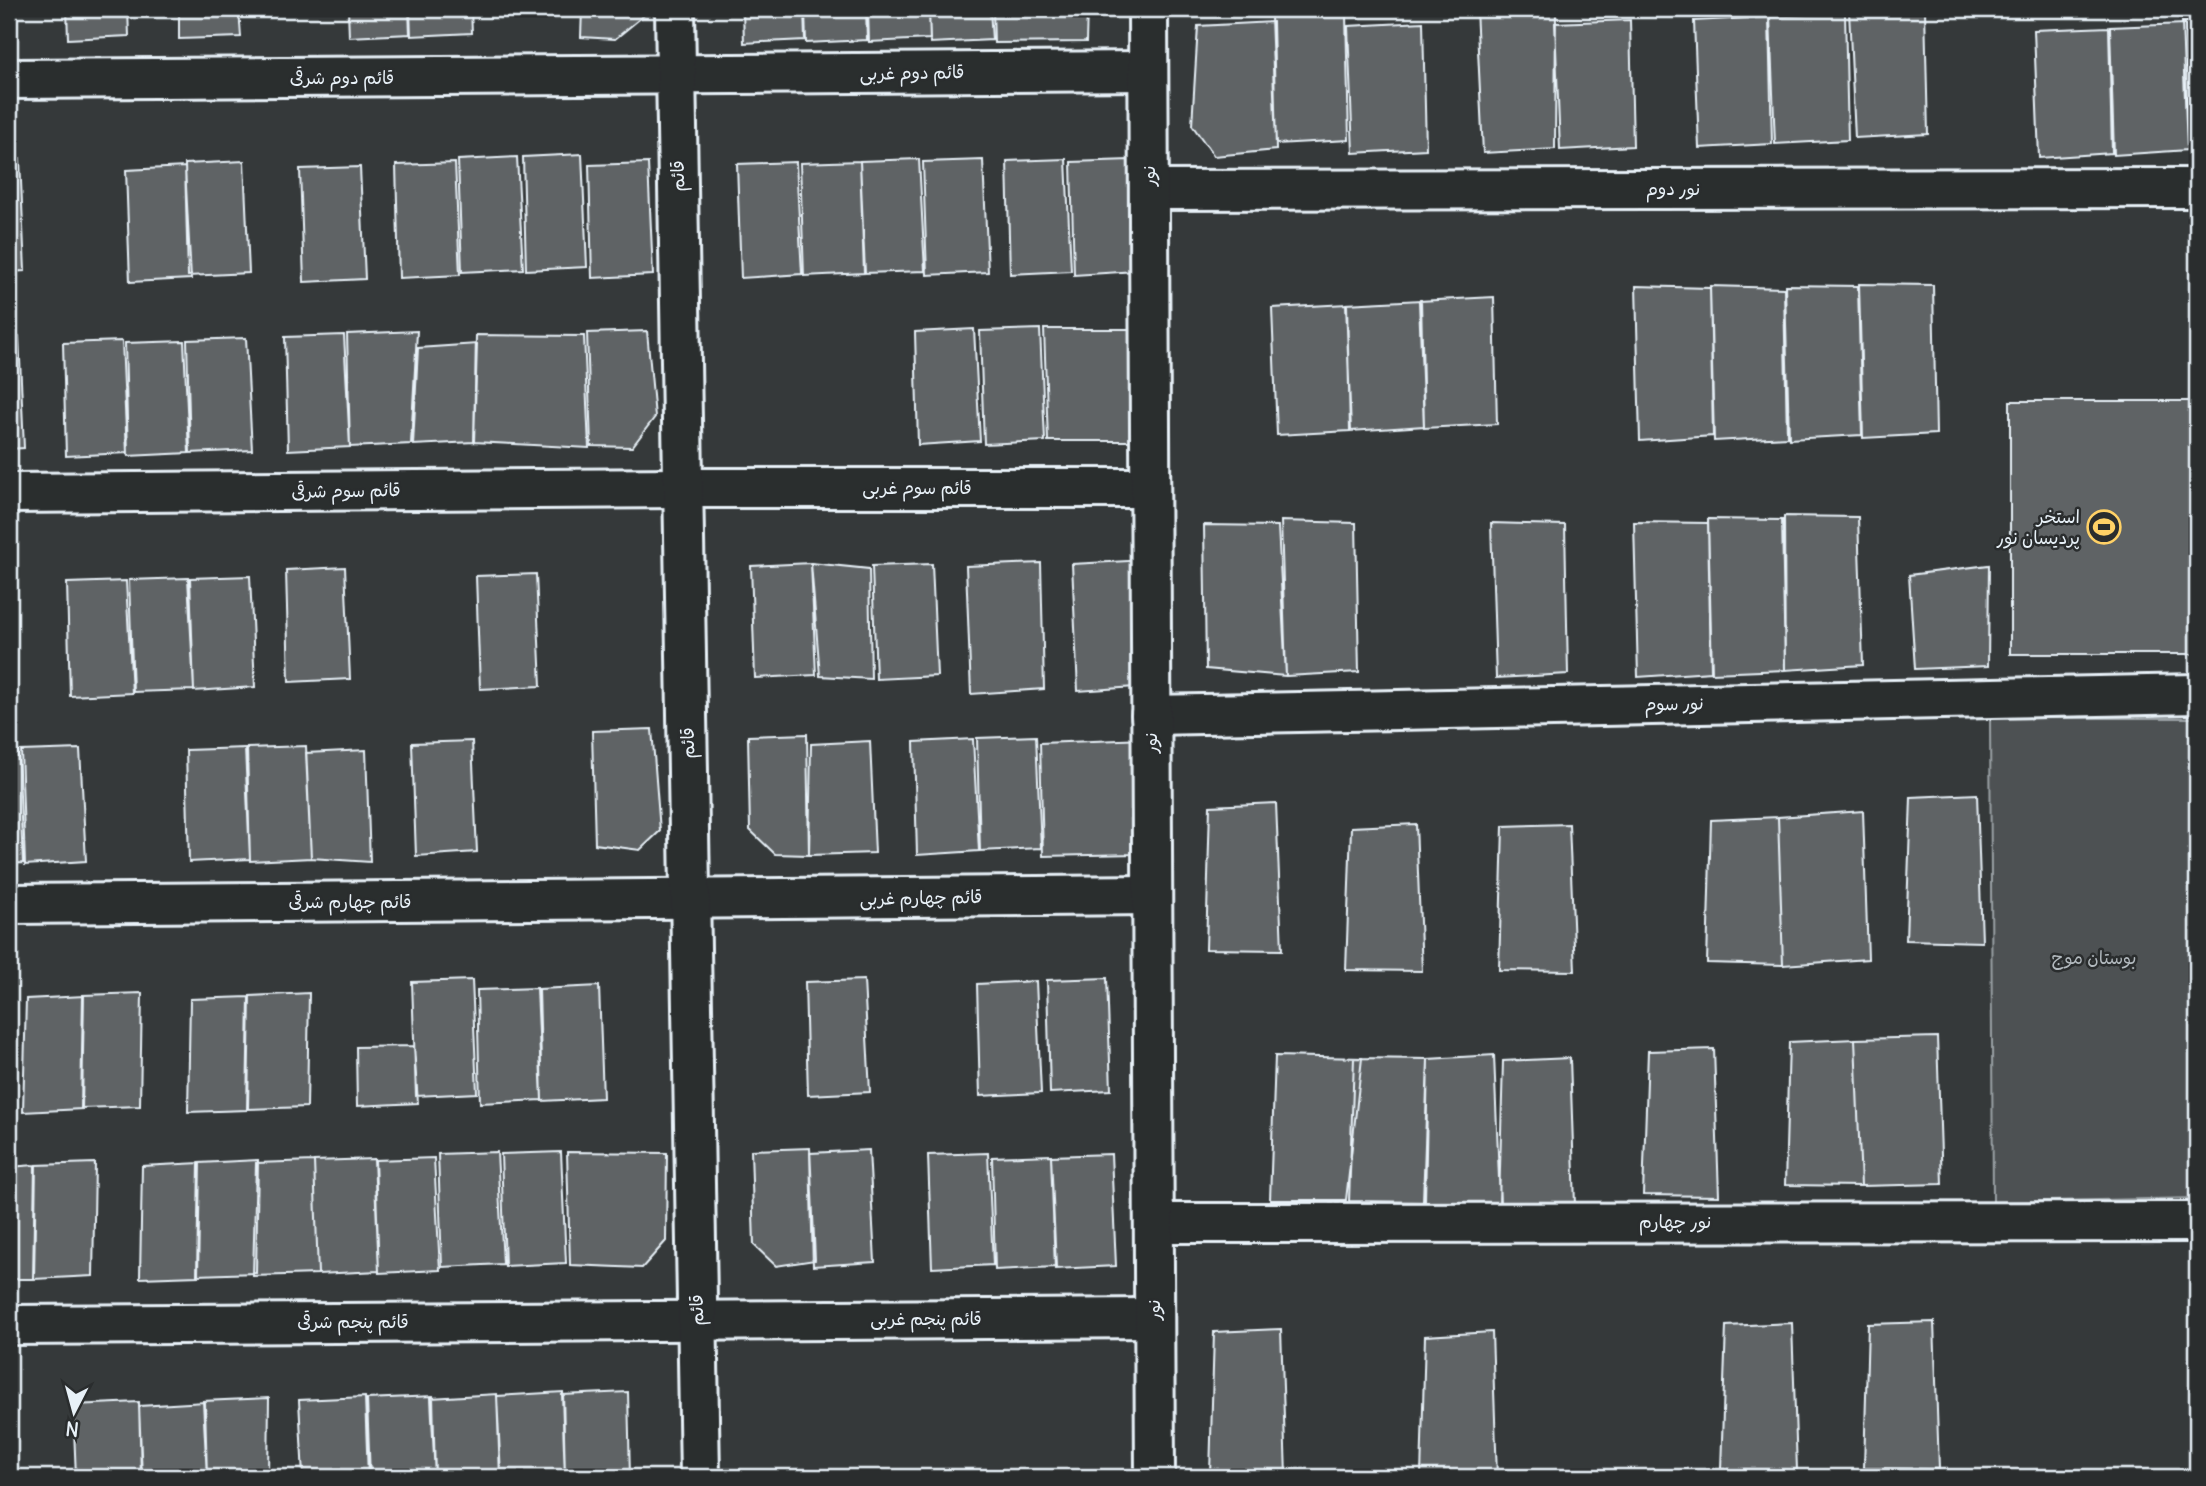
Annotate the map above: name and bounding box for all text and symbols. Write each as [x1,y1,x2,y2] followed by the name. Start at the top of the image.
[860,60,964,88] street label: قائم دوم غربی
[290,66,394,92] street label: قائم دوم شرقی
[666,160,692,192] street label: قائم
[1137,166,1160,187] street label: نور
[1646,177,1700,203] street label: نور دوم
[862,476,972,502] street label: قائم سوم غربی
[291,478,401,506] street label: قائم سوم شرقی
[1996,505,2080,550] place label: استخر پردیسان نور
[2085,508,2123,546] sports icon: استخر پردیسان نور
[1644,691,1704,719] street label: نور سوم
[676,727,702,759] street label: قائم
[1139,733,1162,754] street label: نور
[859,885,983,913] street label: قائم چهارم غربی
[289,890,411,916] street label: قائم چهارم شرقی
[2052,946,2136,970] park label: بوستان موج
[1639,1210,1711,1236] street label: نور چهارم
[685,1294,711,1326] street label: قائم
[1142,1300,1165,1321] street label: نور
[870,1307,982,1333] street label: قائم پنجم غربی
[297,1310,409,1336] street label: قائم پنجم شرقی
[38,1378,108,1448] north arrow
[64,1416,80,1442] text: N

